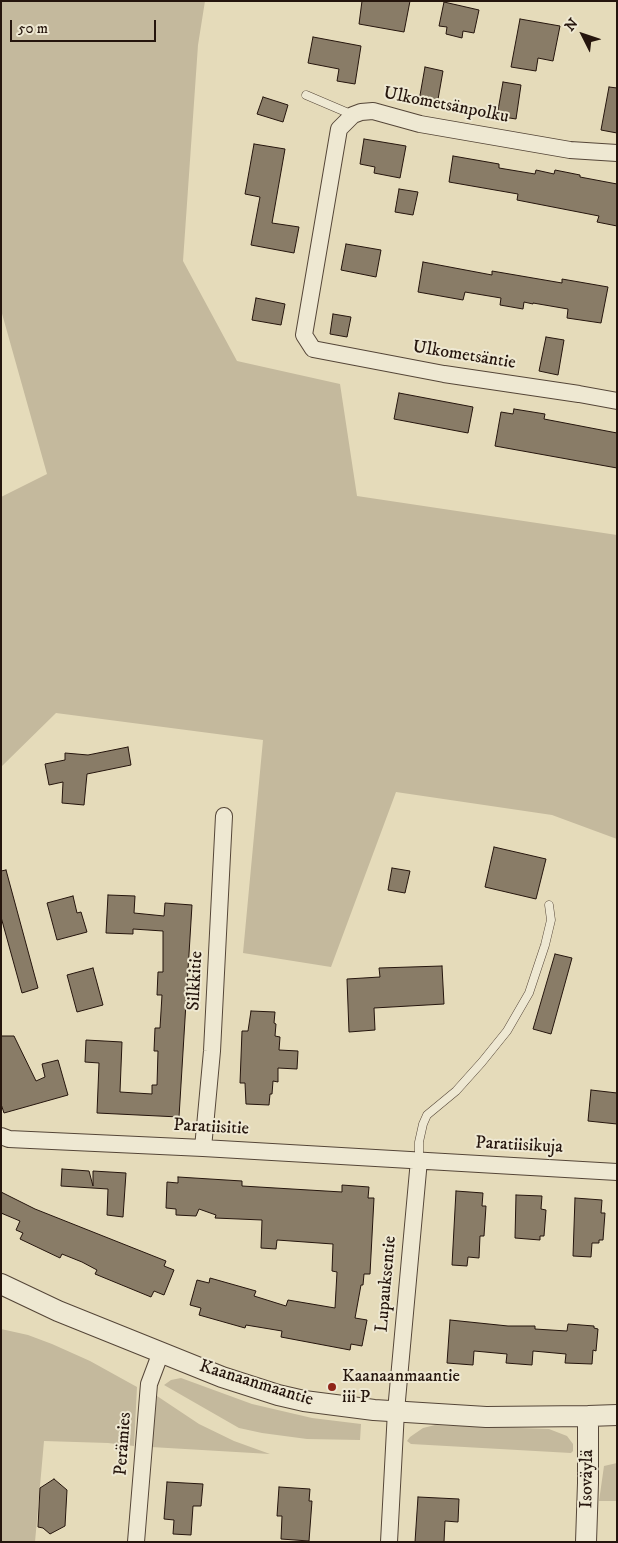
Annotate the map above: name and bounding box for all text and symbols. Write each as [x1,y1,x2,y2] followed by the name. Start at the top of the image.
[12,10,159,42] scale bar
[558,10,608,60] north arrow
[561,15,582,35] text: N
[18,19,48,38] text: 50 m
[381,83,511,129] street label: Ulkometsänpolku
[411,337,517,375] street label: Ulkometsäntie
[184,951,208,1011] street label: Silkkitie
[173,1115,249,1141] street label: Paratiisitie
[475,1133,563,1159] street label: Paratiisikuja
[372,1235,402,1333] street label: Lupauksentie
[196,1356,316,1412] street label: Kaanaanmaantie
[342,1366,460,1408] place label: Kaanaanmaantie iii P
[326,1381,338,1393] marker: Kaanaanmaantie iii P
[111,1412,137,1476] street label: Perämies
[577,1449,599,1509] street label: Isoväylä

